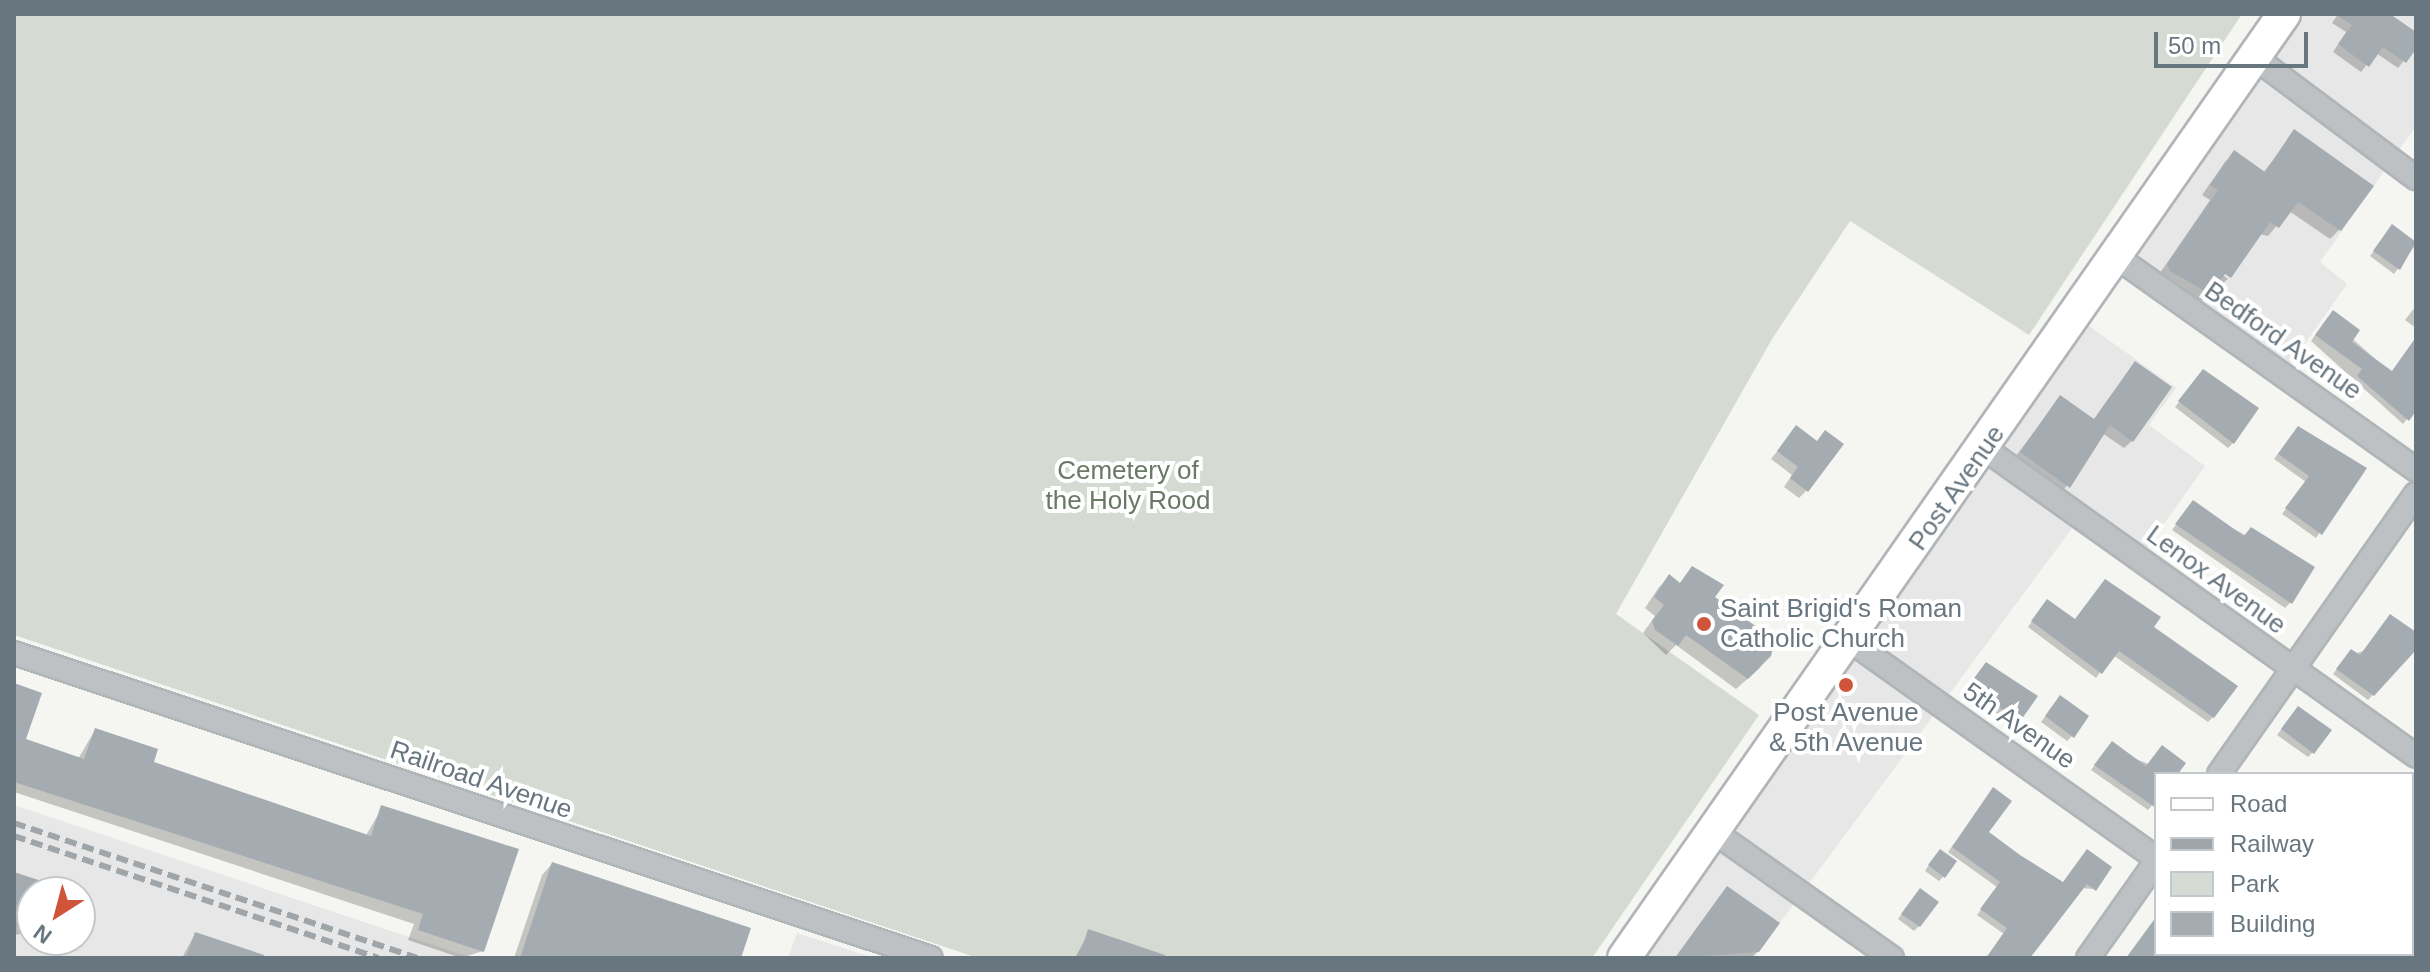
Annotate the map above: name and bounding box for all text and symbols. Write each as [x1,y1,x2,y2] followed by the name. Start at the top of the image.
[2158,16,2312,66] scale bar
[2168,32,2221,59] text: 50 m
[2198,275,2368,407] street label: Bedford Avenue
[1902,419,2012,557] street label: Post Avenue
[1046,455,1210,516] park label: Cemetery of the Holy Rood
[2140,519,2292,641] street label: Lenox Avenue
[1720,593,1962,654] place label: Saint Brigid's Roman Catholic Church
[1695,615,1713,633] marker: Saint Brigid's Roman Catholic Church
[1837,676,1855,694] marker: Post Avenue & 5th Avenue
[1956,676,2082,776] street label: 5th Avenue
[1768,697,1924,758] place label: Post Avenue & 5th Avenue
[385,734,577,826] street label: Railroad Avenue
[2154,772,2414,956] legend
[2230,790,2287,817] text: Road
[2230,830,2314,857] text: Railway
[2230,870,2279,897] text: Park
[16,876,96,956] north arrow
[2230,910,2315,937] text: Building
[29,919,57,949] text: N

